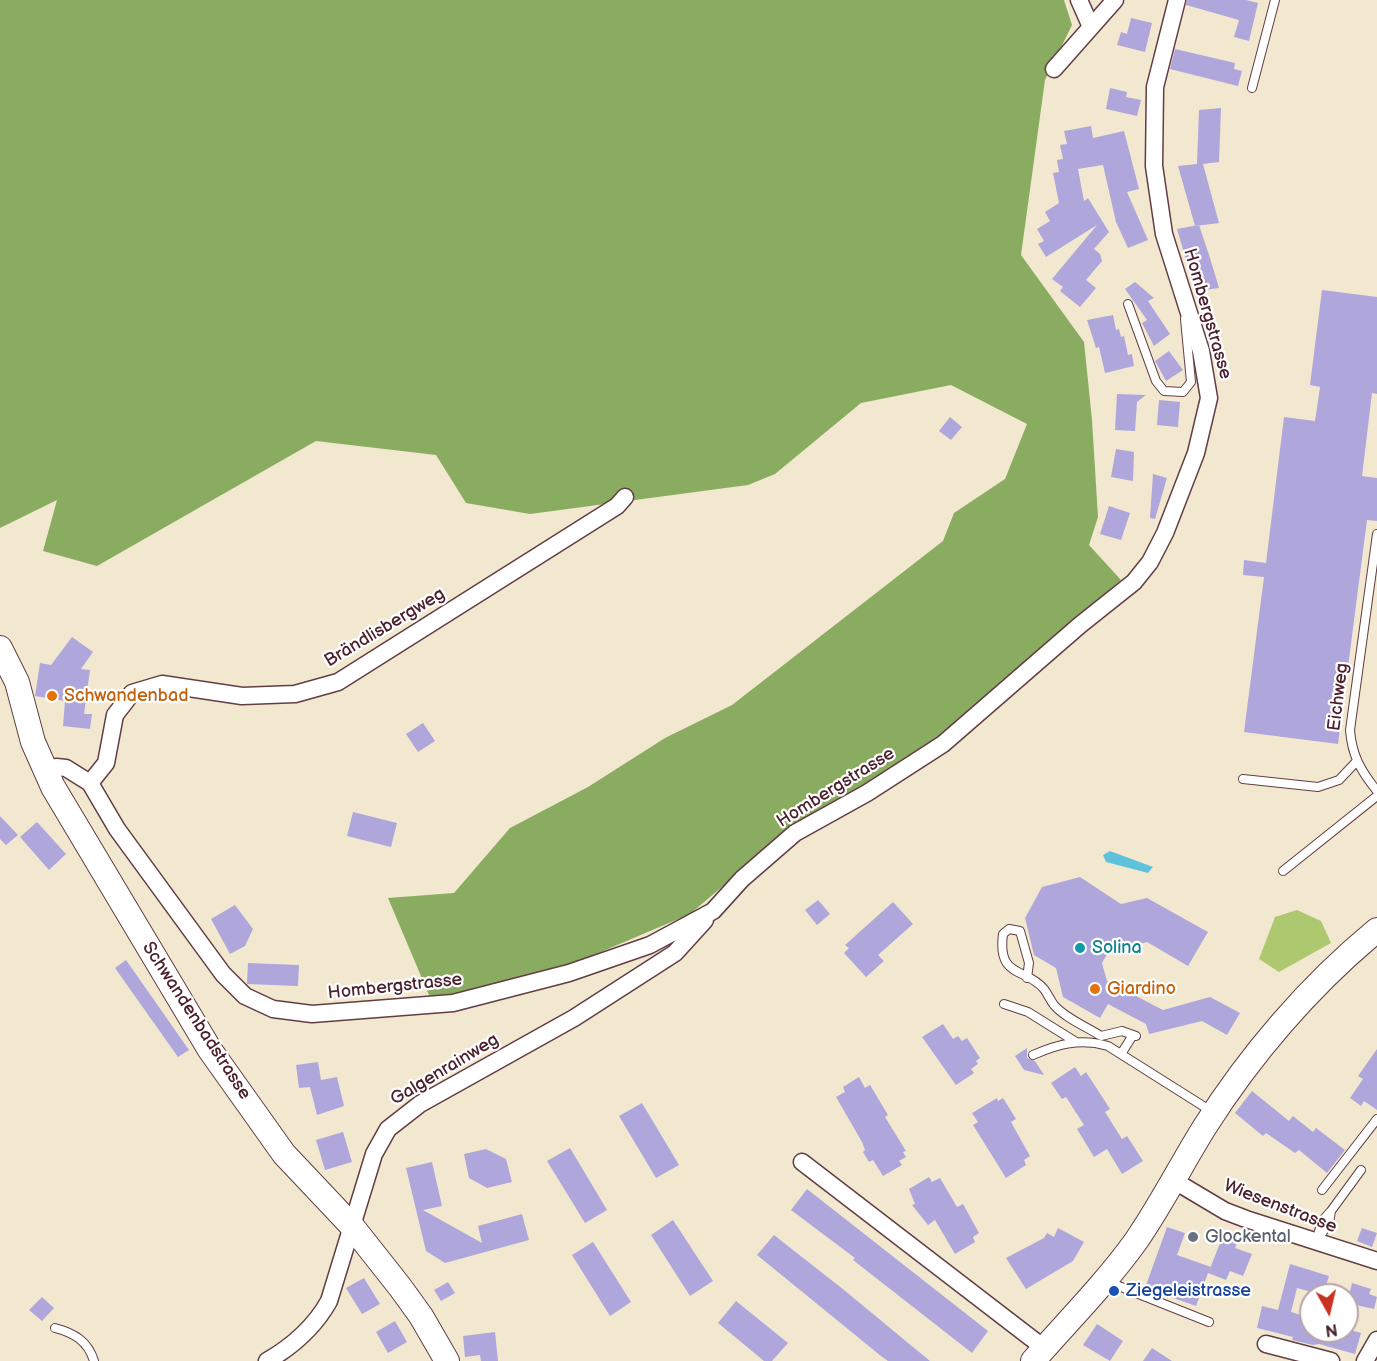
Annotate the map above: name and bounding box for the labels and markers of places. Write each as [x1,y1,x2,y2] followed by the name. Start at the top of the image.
[64,685,189,707] place label: Schwandenbad
[45,689,59,703] marker: Schwandenbad
[1092,937,1142,959] place label: Solina
[1073,941,1087,955] marker: Solina
[1107,978,1176,1000] place label: Giardino
[1088,982,1102,996] marker: Giardino
[1205,1226,1291,1248] place label: Glockental
[1186,1230,1200,1244] marker: Glockental
[1126,1280,1251,1302] place label: Ziegeleistrasse
[1107,1284,1121,1298] marker: Ziegeleistrasse

